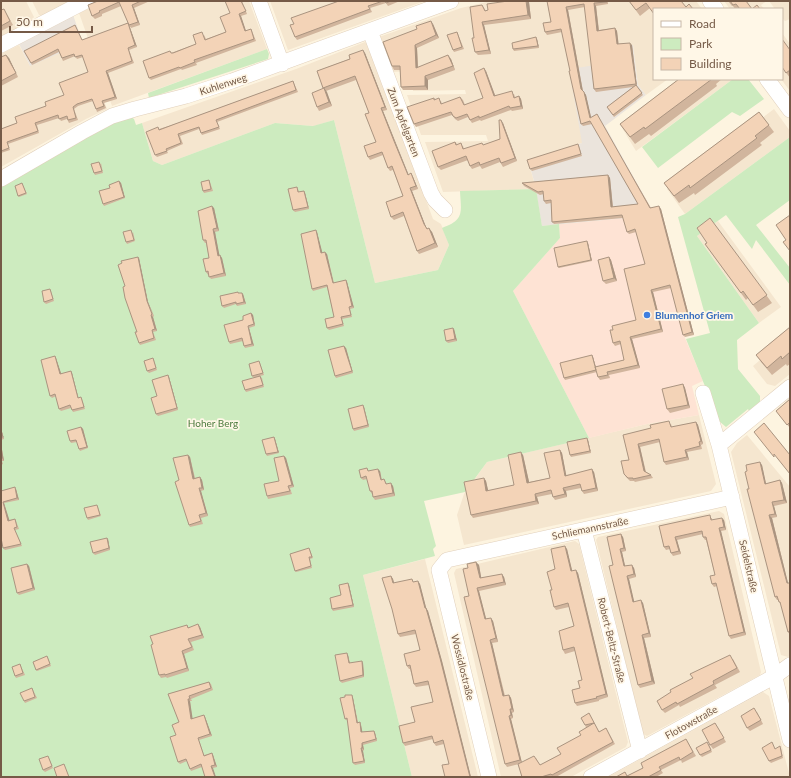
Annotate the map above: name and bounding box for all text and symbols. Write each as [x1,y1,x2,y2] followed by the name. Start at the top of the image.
[10,8,92,34] scale bar
[653,8,783,80] legend
[16,14,43,29] text: 50 m
[689,16,716,31] text: Road
[689,36,713,51] text: Park
[689,56,732,71] text: Building
[198,71,248,97] street label: Kuhlenweg
[385,86,423,158] street label: Zum Apfelgarten
[655,309,733,321] place label: Blumenhof Griem
[642,310,652,320] marker: Blumenhof Griem
[188,417,238,429] park label: Hoher Berg
[551,514,629,542] street label: Schliemannstraße
[737,538,761,594] street label: Seidelstraße
[596,596,628,684] street label: Robert-Beltz-Straße
[449,633,477,701] street label: Wossidlostraße
[663,703,719,741] street label: Flotowstraße

